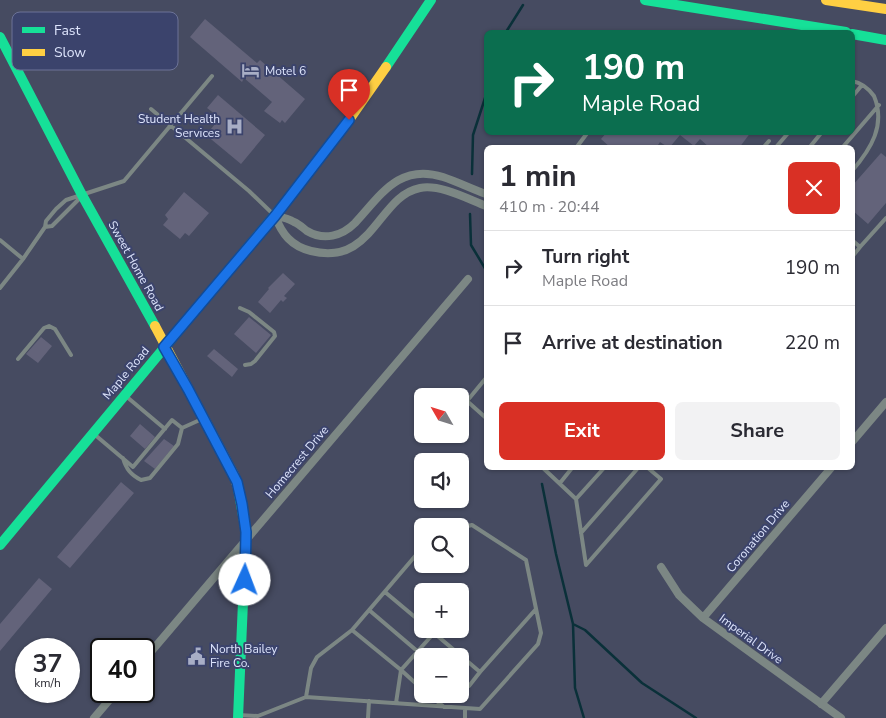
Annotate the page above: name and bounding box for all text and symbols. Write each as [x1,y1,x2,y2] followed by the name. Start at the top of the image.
[12,12,178,70] legend
[54,21,80,40] text: Fast
[54,43,86,62] text: Slow
[582,44,685,91] text: 190 m
[499,50,564,115] icon: right
[241,61,261,81] hotel icon: Motel 6
[265,63,306,79] place label: Motel 6
[328,69,370,120] pin
[335,76,363,104] icon: arrive
[582,89,700,119] text: Maple Road
[138,111,220,141] place label: Student Health Services
[224,116,244,136] hospital icon: Student Health Services
[499,156,577,197] text: 1 min
[788,162,840,214] button: close
[499,196,600,218] text: 410 m · 20:44
[105,218,167,314] street label: Sweet Home Road
[542,244,629,270] text: Turn right
[499,254,527,282] icon: right
[785,255,840,281] text: 190 m
[542,270,628,292] text: Maple Road
[499,329,527,357] icon: arrive
[542,330,723,356] text: Arrive at destination
[785,330,840,356] text: 220 m
[99,343,153,403] street label: Maple Road
[414,388,469,442] north arrow
[414,388,469,703] map controls
[499,402,665,460] button: Exit
[675,402,840,460] button: Share
[262,422,332,502] street label: Homecrest Drive
[414,453,469,508] button: sound
[723,496,793,576] street label: Coronation Drive
[414,518,469,573] button: search
[218,553,270,605] position arrow
[414,583,469,638] button: +
[716,610,786,668] street label: Imperial Drive
[90,638,155,703] speed limit sign: 40
[210,641,278,671] place label: North Bailey Fire Co.
[186,646,206,666] public building icon: North Bailey Fire Co.
[32,647,63,681] text: 37
[414,648,469,703] button: −
[34,675,61,691] text: km/h

